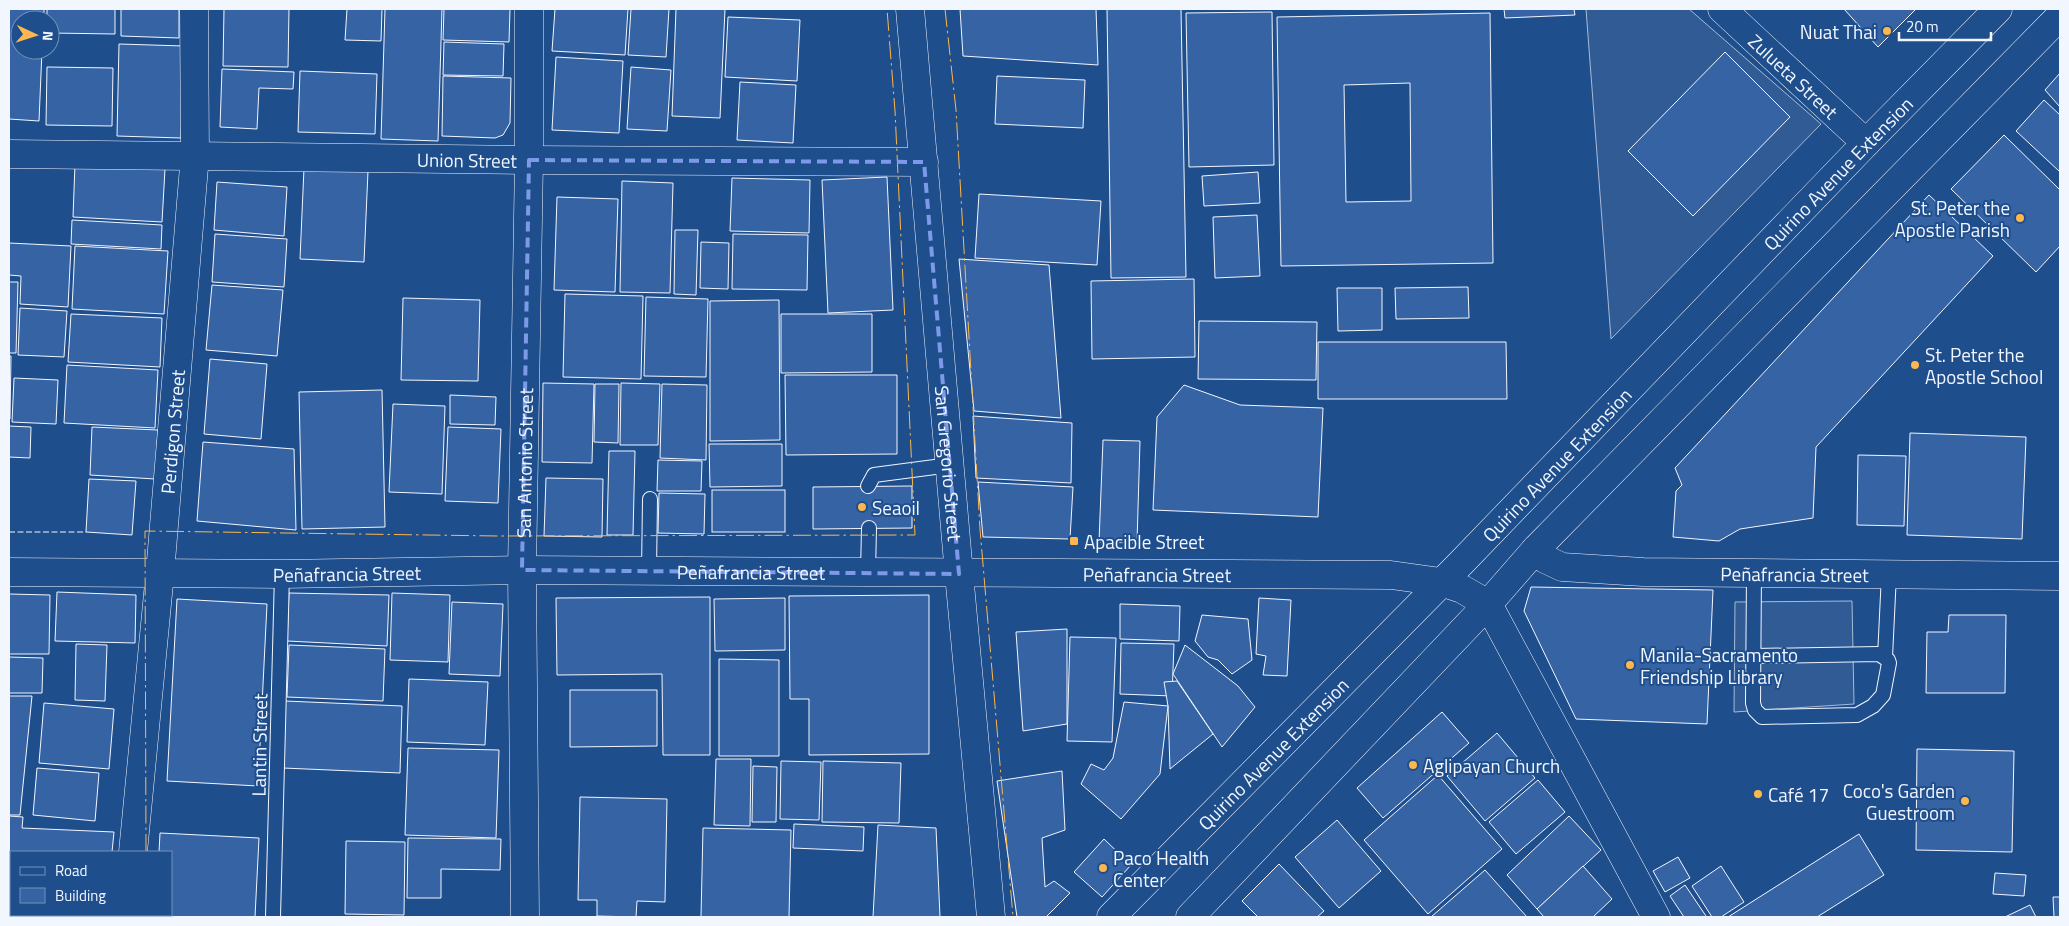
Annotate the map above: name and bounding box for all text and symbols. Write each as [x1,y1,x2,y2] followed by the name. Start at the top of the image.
[10,10,60,60] north arrow
[1899,10,1992,42] scale bar
[1906,15,1939,38] text: 20 m
[1800,17,1877,46] place label: Nuat Thai
[1881,25,1893,37] marker: Nuat Thai
[1742,26,1845,125] street label: Zulueta Street
[38,30,59,42] text: N
[1756,89,1919,256] street label: Quirino Avenue Extension
[417,144,518,174] street label: Union Street
[1894,193,2010,244] place label: St. Peter the Apostle Parish
[2014,212,2026,224] marker: St. Peter the Apostle Parish
[1925,340,2043,391] place label: St. Peter the Apostle School
[1909,359,1921,371] marker: St. Peter the Apostle School
[152,368,191,495] street label: Perdigon Street
[1475,381,1638,548] street label: Quirino Avenue Extension
[928,384,971,542] street label: San Gregorio Street
[508,387,540,538] street label: San Antonio Street
[872,493,920,522] place label: Seaoil
[856,501,868,513] marker: Seaoil
[1084,527,1205,556] place label: Apacible Street
[1068,535,1080,547] marker: Apacible Street
[677,556,826,586] street label: Peñafrancia Street
[273,557,422,589] street label: Peñafrancia Street
[1720,558,1869,589] street label: Peñafrancia Street
[1083,559,1232,589] street label: Peñafrancia Street
[1640,640,1798,691] place label: Manila-Sacramento Friendship Library
[1624,659,1636,671] marker: Manila-Sacramento Friendship Library
[1191,671,1355,836] street label: Quirino Avenue Extension
[244,693,274,797] street label: Lantin Street
[1423,751,1560,780] place label: Aglipayan Church
[1407,759,1419,771] marker: Aglipayan Church
[1843,776,1955,827] place label: Coco's Garden Guestroom
[1768,780,1829,809] place label: Café 17
[1752,788,1764,800] marker: Café 17
[1959,795,1971,807] marker: Coco's Garden Guestroom
[1113,843,1209,894] place label: Paco Health Center
[10,851,172,916] legend
[55,859,87,882] text: Road
[1097,862,1109,874] marker: Paco Health Center
[55,884,106,907] text: Building

